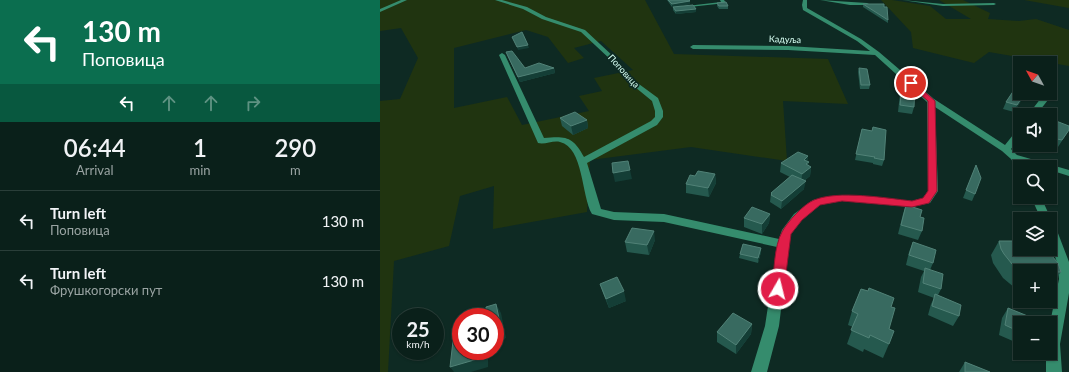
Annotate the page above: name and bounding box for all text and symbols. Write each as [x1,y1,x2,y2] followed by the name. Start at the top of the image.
[82,14,161,48] text: 130 m
[16,16,68,68] icon: left
[769,33,801,45] street label: Кадуља
[82,48,165,70] text: Поповица
[606,52,642,90] street label: Поповица
[1013,56,1057,100] north arrow
[1013,56,1057,360] map controls
[894,66,928,100] pin
[900,72,922,94] icon: arrive
[116,92,138,114] icon: left
[158,92,180,114] icon: ahead
[200,92,222,114] icon: ahead
[242,92,264,114] icon: right
[1013,108,1057,152] button: sound
[64,133,126,162] text: 06:44
[193,133,207,162] text: 1
[274,133,316,162] text: 290
[1013,160,1057,204] button: search
[76,162,113,178] text: Arrival
[189,162,211,178] text: min
[290,162,301,178] text: m
[50,204,106,222] text: Turn left
[16,210,38,232] icon: left
[322,212,364,230] text: 130 m
[1013,212,1057,256] button: layers
[50,222,110,238] text: Поповица
[50,264,106,282] text: Turn left
[1013,264,1057,308] button: +
[757,268,799,310] position arrow
[16,270,38,292] icon: left
[322,272,364,290] text: 130 m
[50,282,162,298] text: Фрушкогорски пут
[452,308,504,360] speed limit sign: 30
[1013,316,1057,360] button: −
[406,317,430,341] text: 25
[406,338,430,350] text: km/h

